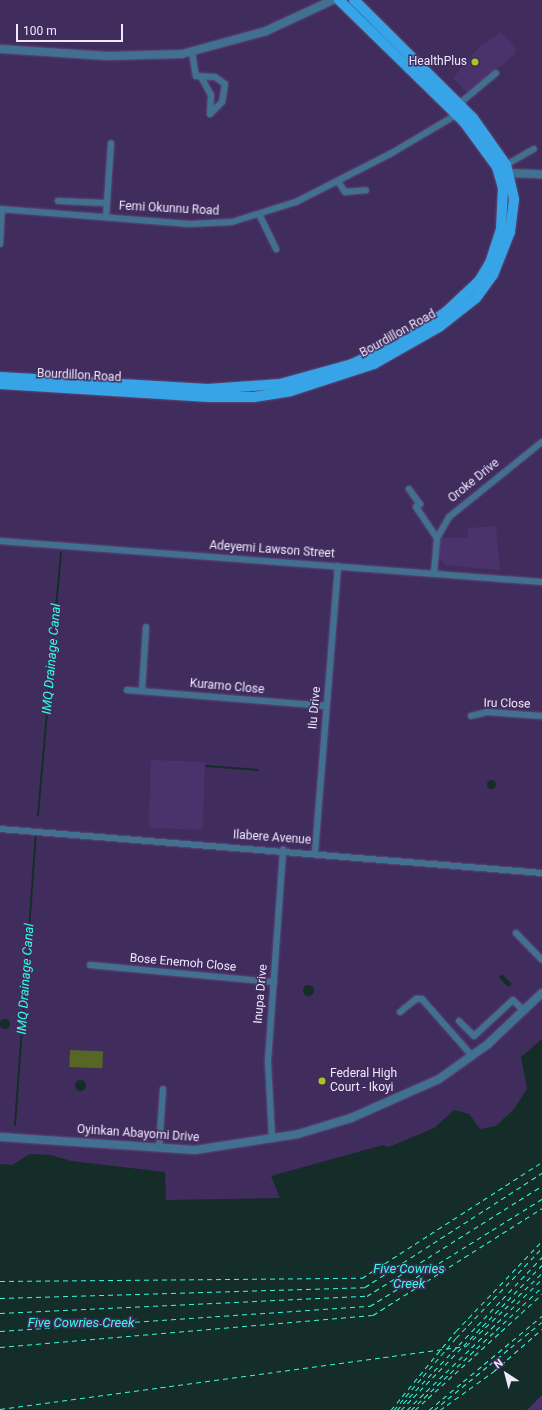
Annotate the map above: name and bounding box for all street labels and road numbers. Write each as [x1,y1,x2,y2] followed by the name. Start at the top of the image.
[118,199,220,219] street label: Femi Okunnu Road
[358,307,438,361] street label: Bourdillon Road
[36,367,122,385] street label: Bourdillon Road
[446,456,502,506] street label: Oroke Drive
[209,538,335,562] street label: Adeyemi Lawson Street
[189,677,265,697] street label: Kuramo Close
[306,686,324,730] street label: Ilu Drive
[483,696,531,712] street label: Iru Close
[232,828,312,848] street label: Ilabere Avenue
[129,951,237,975] street label: Bose Enemoh Close
[251,964,271,1024] street label: Inupa Drive
[76,1123,200,1145] street label: Oyinkan Abayomi Drive

